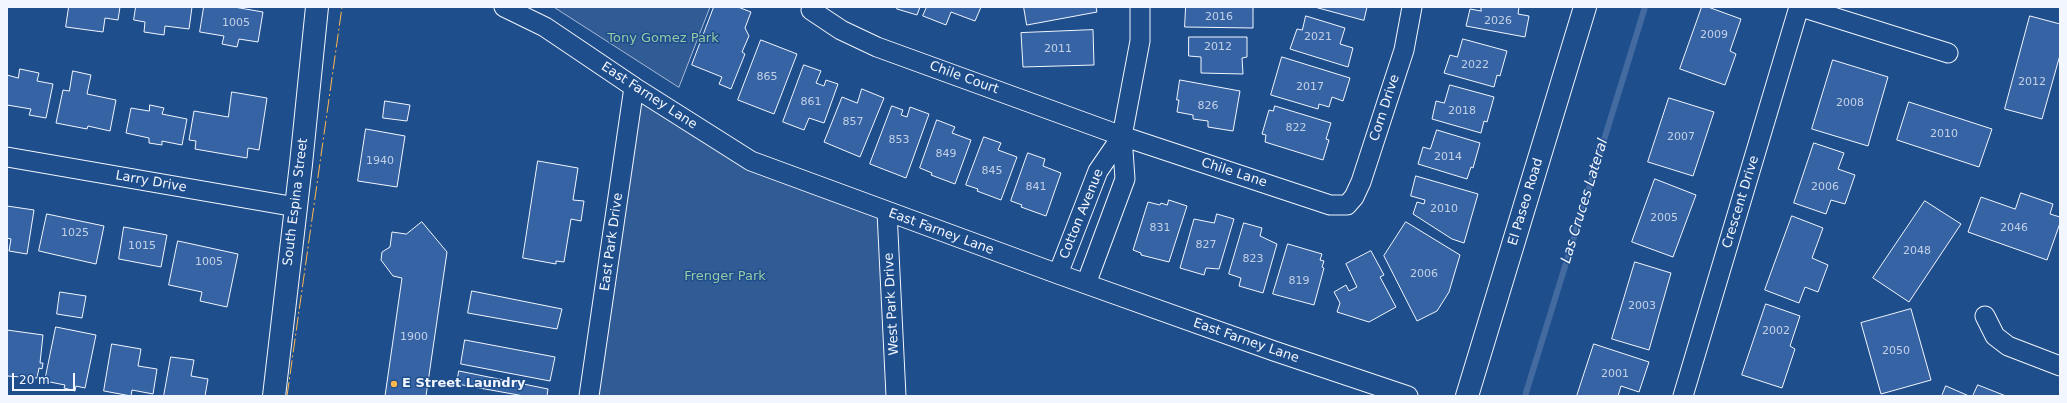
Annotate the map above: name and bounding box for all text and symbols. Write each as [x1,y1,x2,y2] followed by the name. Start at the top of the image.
[1205,10,1233,24] house number: 2016
[1484,14,1512,28] house number: 2026
[222,16,250,30] house number: 1005
[1700,28,1728,42] house number: 2009
[1304,30,1332,44] house number: 2021
[607,31,719,47] park label: Tony Gomez Park
[1204,40,1232,54] house number: 2012
[1044,42,1072,56] house number: 2011
[927,58,1001,98] street label: Chile Court
[1461,58,1489,72] house number: 2022
[598,59,700,133] street label: East Farney Lane
[757,70,777,84] house number: 865
[1367,73,1403,143] street label: Corn Drive
[2018,75,2046,89] house number: 2012
[1296,80,1324,94] house number: 2017
[801,95,821,109] house number: 861
[1836,96,1864,110] house number: 2008
[1198,99,1218,113] house number: 826
[1448,104,1476,118] house number: 2018
[843,115,863,129] house number: 857
[1286,121,1306,135] house number: 822
[1930,127,1958,141] house number: 2010
[1667,130,1695,144] house number: 2007
[889,133,909,147] house number: 853
[280,137,312,267] street label: South Espina Street
[1558,137,1612,265] water label: Las Cruces Lateral
[936,147,956,161] house number: 849
[1434,150,1462,164] house number: 2014
[366,154,394,168] house number: 1940
[1719,154,1763,250] street label: Crescent Drive
[1199,155,1269,191] street label: Chile Lane
[1505,156,1547,248] street label: El Paseo Road
[982,164,1002,178] house number: 845
[1057,167,1107,261] street label: Cotton Avenue
[114,168,188,196] street label: Larry Drive
[1026,180,1046,194] house number: 841
[1811,180,1839,194] house number: 2006
[597,192,627,292] street label: East Park Drive
[1430,202,1458,216] house number: 2010
[886,206,996,258] street label: East Farney Lane
[1650,211,1678,225] house number: 2005
[1150,221,1170,235] house number: 831
[2000,221,2028,235] house number: 2046
[61,226,89,240] house number: 1025
[1196,238,1216,252] house number: 827
[128,239,156,253] house number: 1015
[1903,244,1931,258] house number: 2048
[882,252,902,356] street label: West Park Drive
[1243,252,1263,266] house number: 823
[195,255,223,269] house number: 1005
[1410,267,1438,281] house number: 2006
[684,269,766,285] park label: Frenger Park
[1289,274,1309,288] house number: 819
[1628,299,1656,313] house number: 2003
[1191,316,1301,366] street label: East Farney Lane
[1762,324,1790,338] house number: 2002
[400,330,428,344] house number: 1900
[1882,344,1910,358] house number: 2050
[14,365,77,391] scale bar
[1601,367,1629,381] house number: 2001
[19,373,50,387] text: 20 m
[402,376,526,392] place label: E Street Laundry
[389,379,399,389] marker: E Street Laundry

